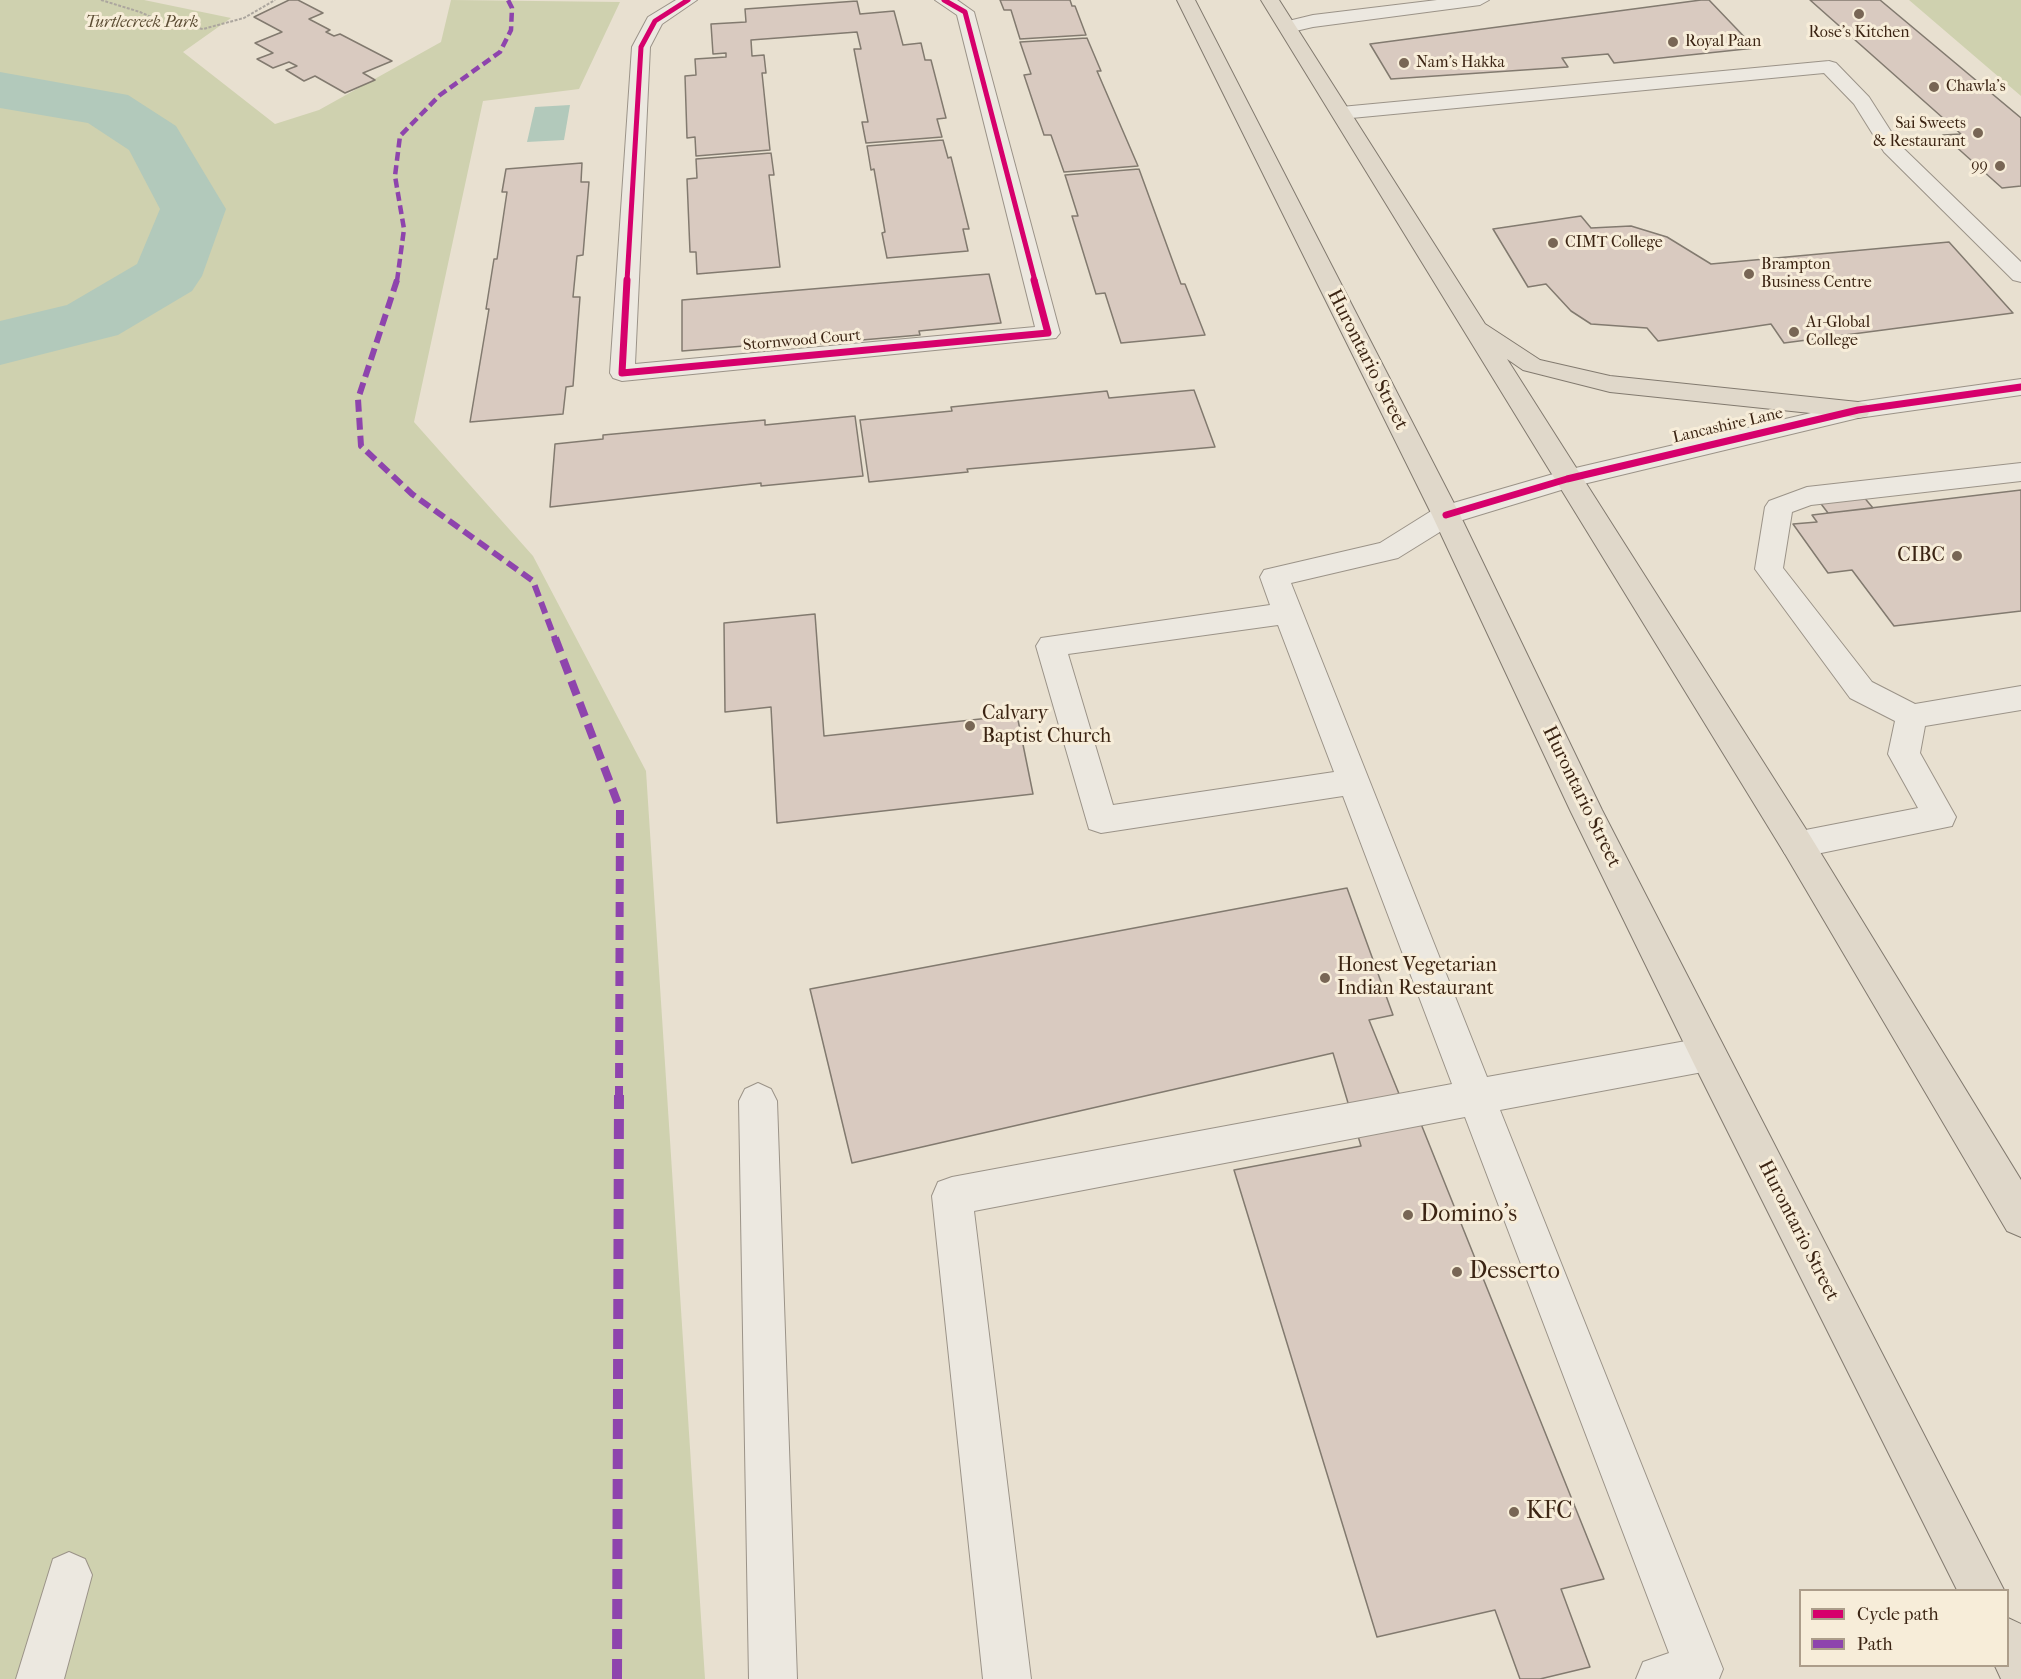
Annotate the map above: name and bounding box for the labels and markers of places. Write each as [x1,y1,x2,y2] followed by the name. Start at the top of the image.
[1852,7,1866,21] marker: Rose’s Kitchen
[1808,23,1910,43] place label: Rose’s Kitchen
[1685,32,1761,52] place label: Royal Paan
[1666,35,1680,49] marker: Royal Paan
[1416,53,1505,73] place label: Nam’s Hakka
[1397,56,1411,70] marker: Nam’s Hakka
[1946,77,2006,97] place label: Chawla’s
[1927,80,1941,94] marker: Chawla’s
[1873,114,1966,152] place label: Sai Sweets & Restaurant
[1971,126,1985,140] marker: Sai Sweets & Restaurant
[1971,156,1988,176] place label: 99
[1993,159,2007,173] marker: 99
[1565,233,1663,253] place label: CIMT College
[1546,236,1560,250] marker: CIMT College
[1761,255,1872,293] place label: Brampton Business Centre
[1742,267,1756,281] marker: Brampton Business Centre
[1806,313,1870,351] place label: A1-Global College
[1787,325,1801,339] marker: A1-Global College
[1897,544,1945,568] place label: CIBC
[1950,549,1964,563] marker: CIBC
[982,702,1111,749] place label: Calvary Baptist Church
[963,719,977,733] marker: Calvary Baptist Church
[1337,954,1497,1001] place label: Honest Vegetarian Indian Restaurant
[1318,971,1332,985] marker: Honest Vegetarian Indian Restaurant
[1420,1201,1517,1229] place label: Domino's
[1401,1208,1415,1222] marker: Domino's
[1469,1258,1560,1286] place label: Desserto
[1450,1265,1464,1279] marker: Desserto
[1526,1498,1572,1526] place label: KFC
[1507,1505,1521,1519] marker: KFC

